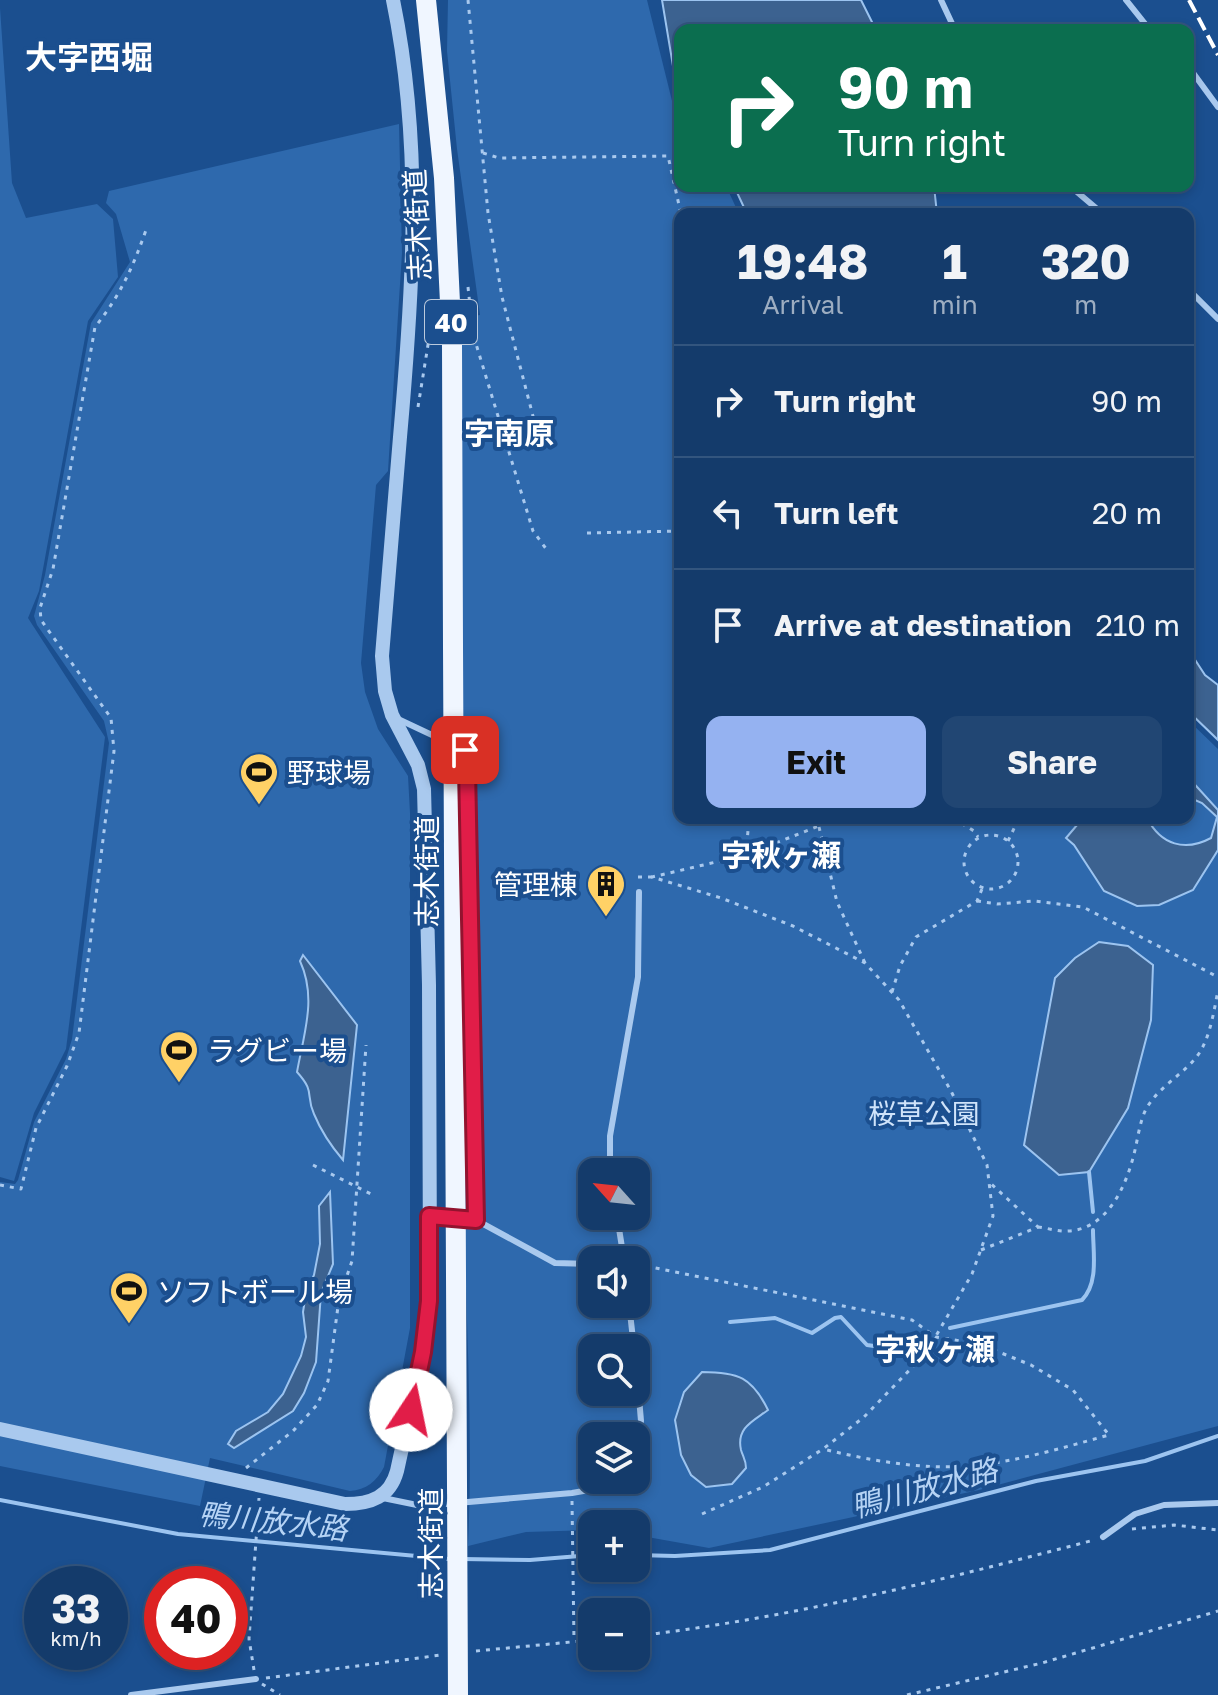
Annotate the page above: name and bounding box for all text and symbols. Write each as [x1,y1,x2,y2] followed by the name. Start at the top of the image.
[25,38,153,76] district label: 大字西堀
[838,53,973,120] text: 90 m
[706,56,810,160] icon: right
[838,121,1006,164] text: Turn right
[398,168,436,282] street label: 志木街道
[737,232,869,290] text: 19:48
[942,232,967,290] text: 1
[1041,232,1131,290] text: 320
[762,289,844,320] text: Arrival
[932,289,978,320] text: min
[1074,289,1097,320] text: m
[425,300,477,344] road number: 40
[706,379,750,423] icon: right
[774,383,916,419] text: Turn right
[1091,383,1162,419] text: 90 m
[464,415,554,451] district label: 字南原
[706,491,750,535] icon: left
[774,495,899,531] text: Turn left
[1092,495,1162,531] text: 20 m
[706,603,750,647] icon: arrive
[774,607,1071,643] text: Arrive at destination
[1095,607,1180,643] text: 210 m
[431,716,499,784] pin
[706,716,926,808] button: Exit
[942,716,1162,808] button: Share
[443,728,487,772] icon: arrive
[238,751,280,806] sports icon: 野球場
[287,756,371,789] place label: 野球場
[410,815,443,927] street label: 志木街道
[721,837,841,873] district label: 字秋ヶ瀬
[585,863,627,918] building icon: 管理棟
[494,868,578,901] place label: 管理棟
[158,1029,200,1084] sports icon: ラグビー場
[207,1034,347,1067] place label: ラグビー場
[868,1097,980,1130] park label: 桜草公園
[578,1158,650,1230] north arrow
[578,1158,650,1670] map controls
[578,1246,650,1318] button: sound
[108,1270,150,1325] sports icon: ソフトボール場
[157,1275,353,1308] place label: ソフトボール場
[875,1331,995,1367] district label: 字秋ヶ瀬
[578,1334,650,1406] button: search
[369,1368,453,1452] position arrow
[578,1422,650,1494] button: layers
[847,1450,1004,1525] water label: 鴨川放水路
[414,1487,447,1599] street label: 志木街道
[197,1495,352,1547] water label: 鴨川放水路
[578,1510,650,1582] button: +
[144,1566,248,1670] speed limit sign: 40
[52,1584,100,1632] text: 33
[578,1598,650,1670] button: −
[51,1626,101,1650] text: km/h

